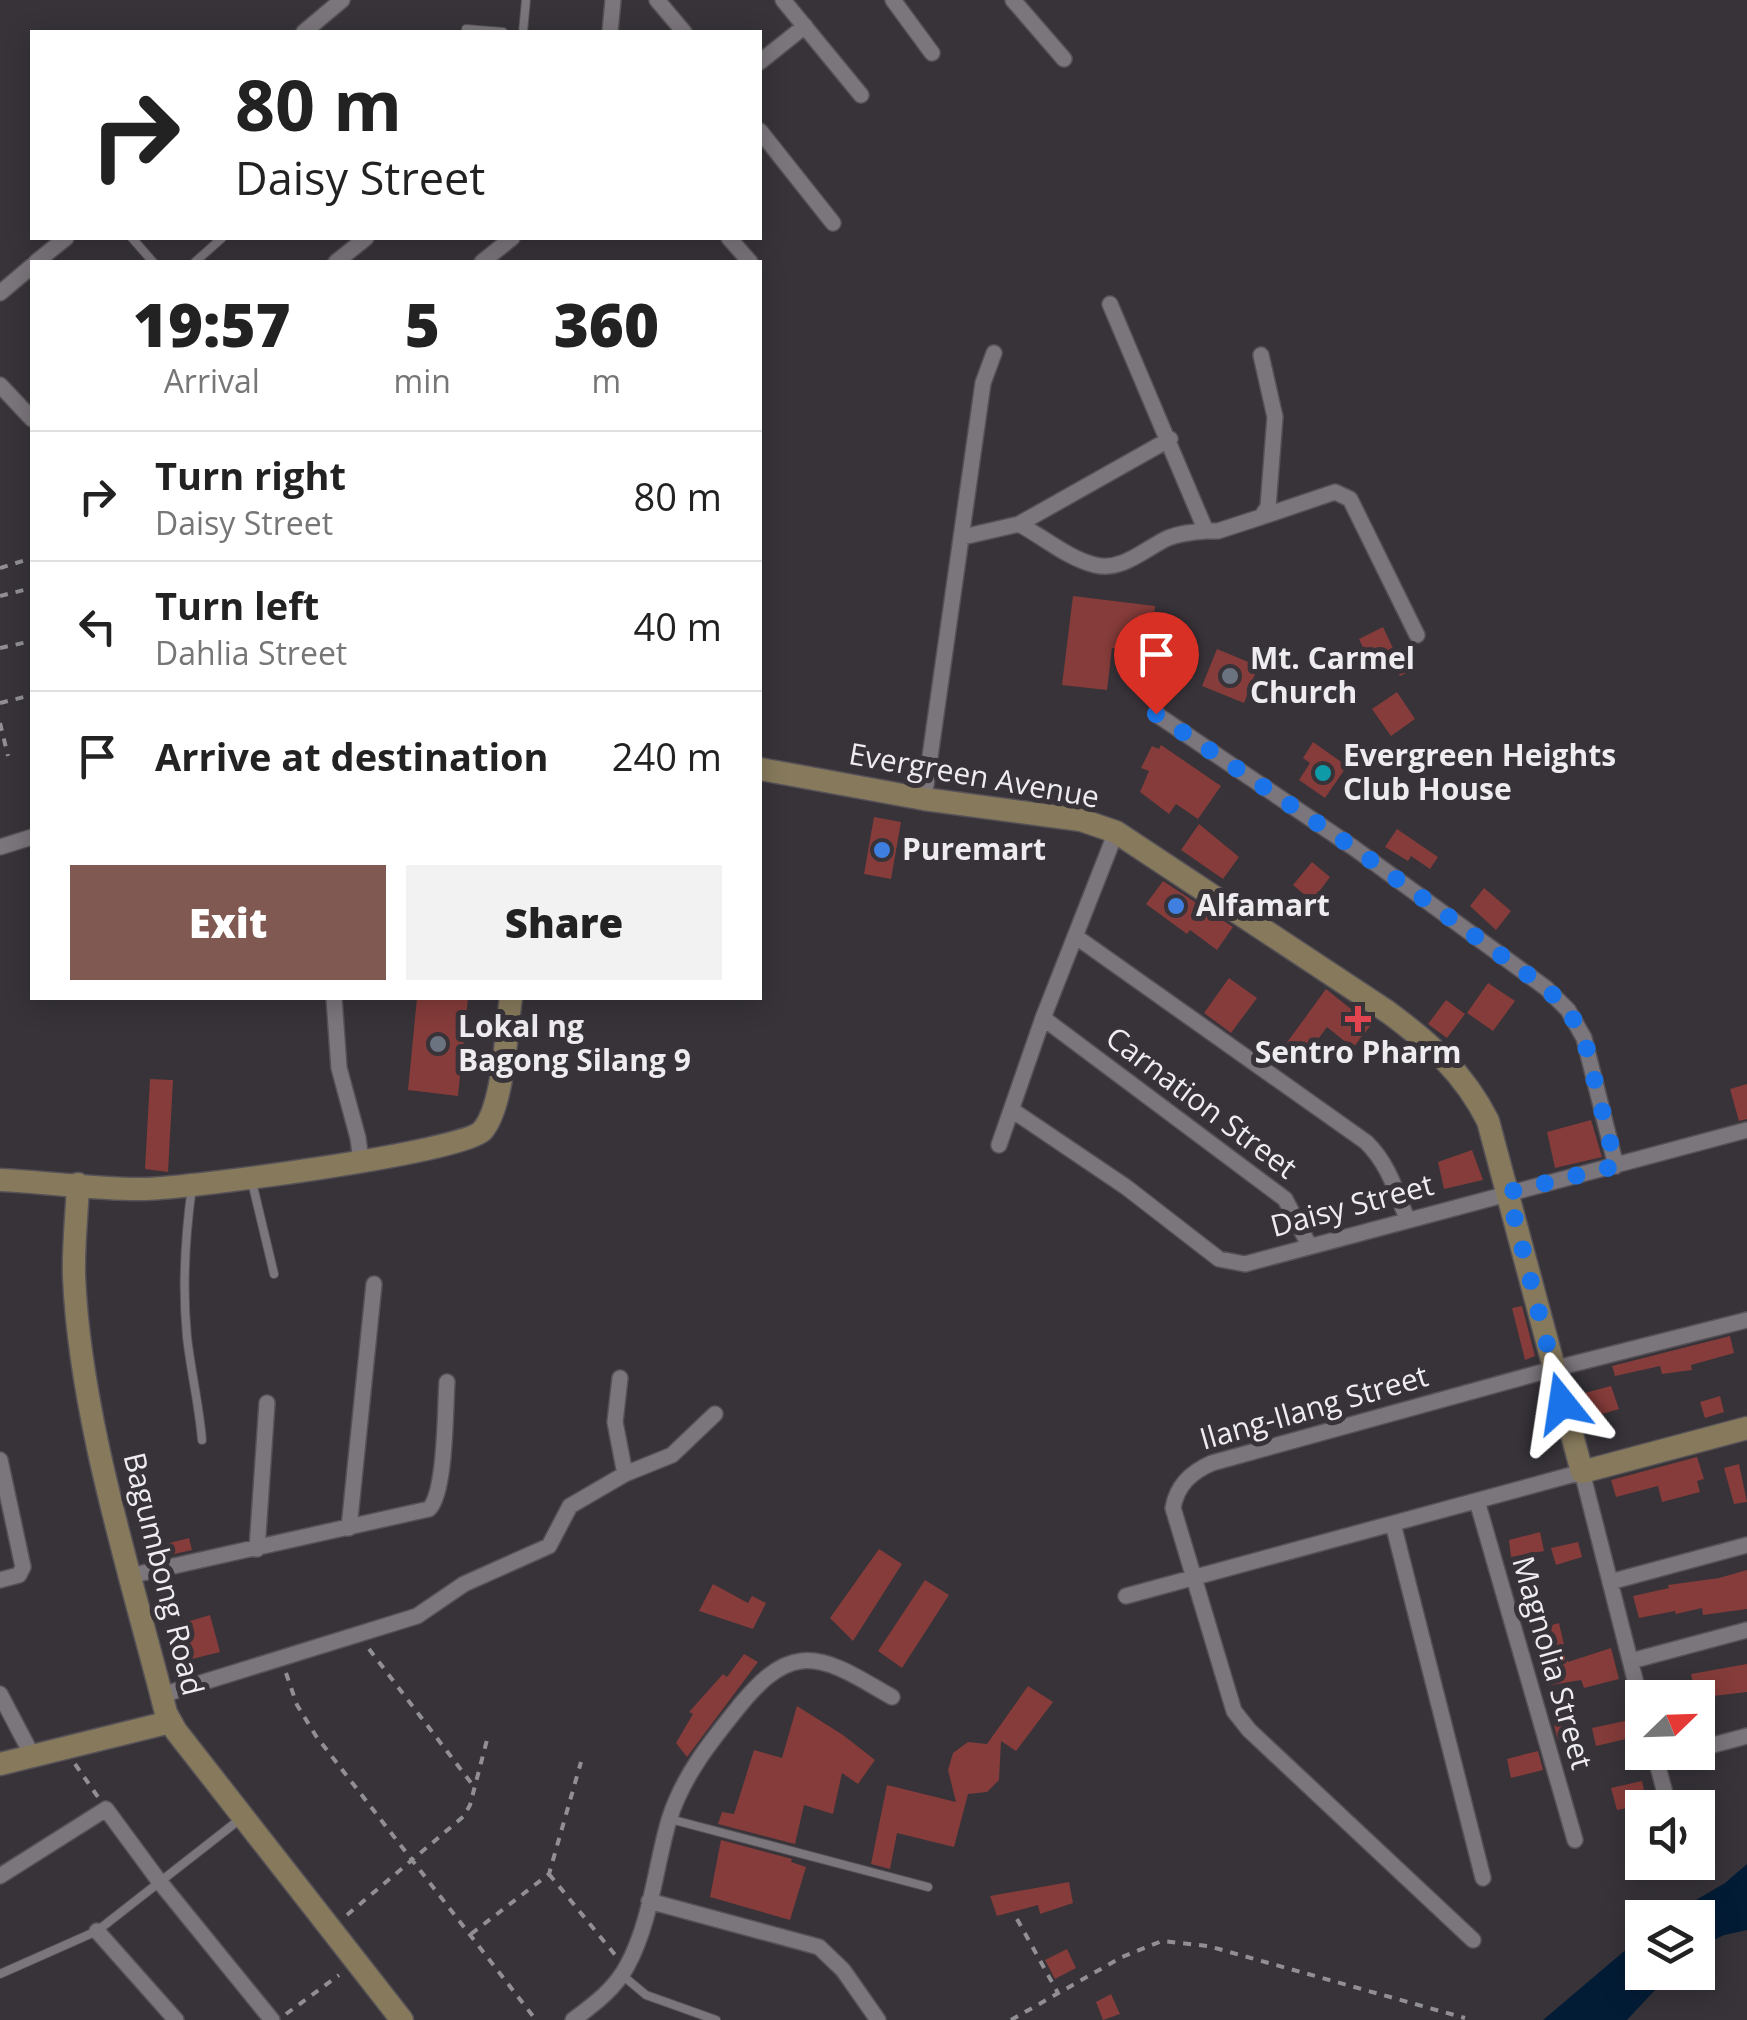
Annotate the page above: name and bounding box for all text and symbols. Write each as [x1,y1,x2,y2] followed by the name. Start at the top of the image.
[235,56,402,152] text: 80 m
[70,70,200,200] icon: right
[235,147,485,208] text: Daisy Street
[133,283,291,365] text: 19:57
[405,283,440,365] text: 5
[554,283,659,365] text: 360
[164,359,260,402] text: Arrival
[394,359,451,402] text: min
[592,359,621,402] text: m
[155,449,346,501] text: Turn right
[70,469,125,524] icon: right
[633,470,722,522] text: 80 m
[155,501,333,544] text: Daisy Street
[155,579,319,631] text: Turn left
[70,599,125,654] icon: left
[633,600,722,652] text: 40 m
[1114,612,1199,715] pin
[1129,627,1184,682] icon: arrive
[155,631,347,674] text: Dahlia Street
[1250,637,1415,712] place label: Mt. Carmel Church
[1219,665,1241,687] marker: Mt. Carmel Church
[70,729,125,784] icon: arrive
[155,730,549,782] text: Arrive at destination
[612,730,722,782] text: 240 m
[846,732,1103,817] street label: Evergreen Avenue
[1343,734,1616,809] place label: Evergreen Heights Club House
[1312,762,1334,784] marker: Evergreen Heights Club House
[902,828,1046,869] place label: Puremart
[871,839,893,861] marker: Puremart
[70,865,386,980] button: Exit
[406,865,722,980] button: Share
[1196,884,1330,925] place label: Alfamart
[1165,895,1187,917] marker: Alfamart
[458,1005,691,1080] place label: Lokal ng Bagong Silang 9
[1347,1008,1369,1030] marker: Sentro Pharm
[1098,1016,1306,1187] street label: Carnation Street
[1255,1031,1461,1072] place label: Sentro Pharm
[427,1033,449,1055] marker: Lokal ng Bagong Silang 9
[1266,1163,1438,1246] street label: Daisy Street
[1510,1351,1614,1455] position arrow
[1195,1354,1433,1459] street label: Ilang-Ilang Street
[114,1448,214,1699] street label: Bagumbong Road
[1503,1551,1603,1774] street label: Magnolia Street
[1625,1680,1715,1770] north arrow
[1625,1680,1715,1990] map controls
[1625,1790,1715,1880] button: sound
[1625,1900,1715,1990] button: layers

